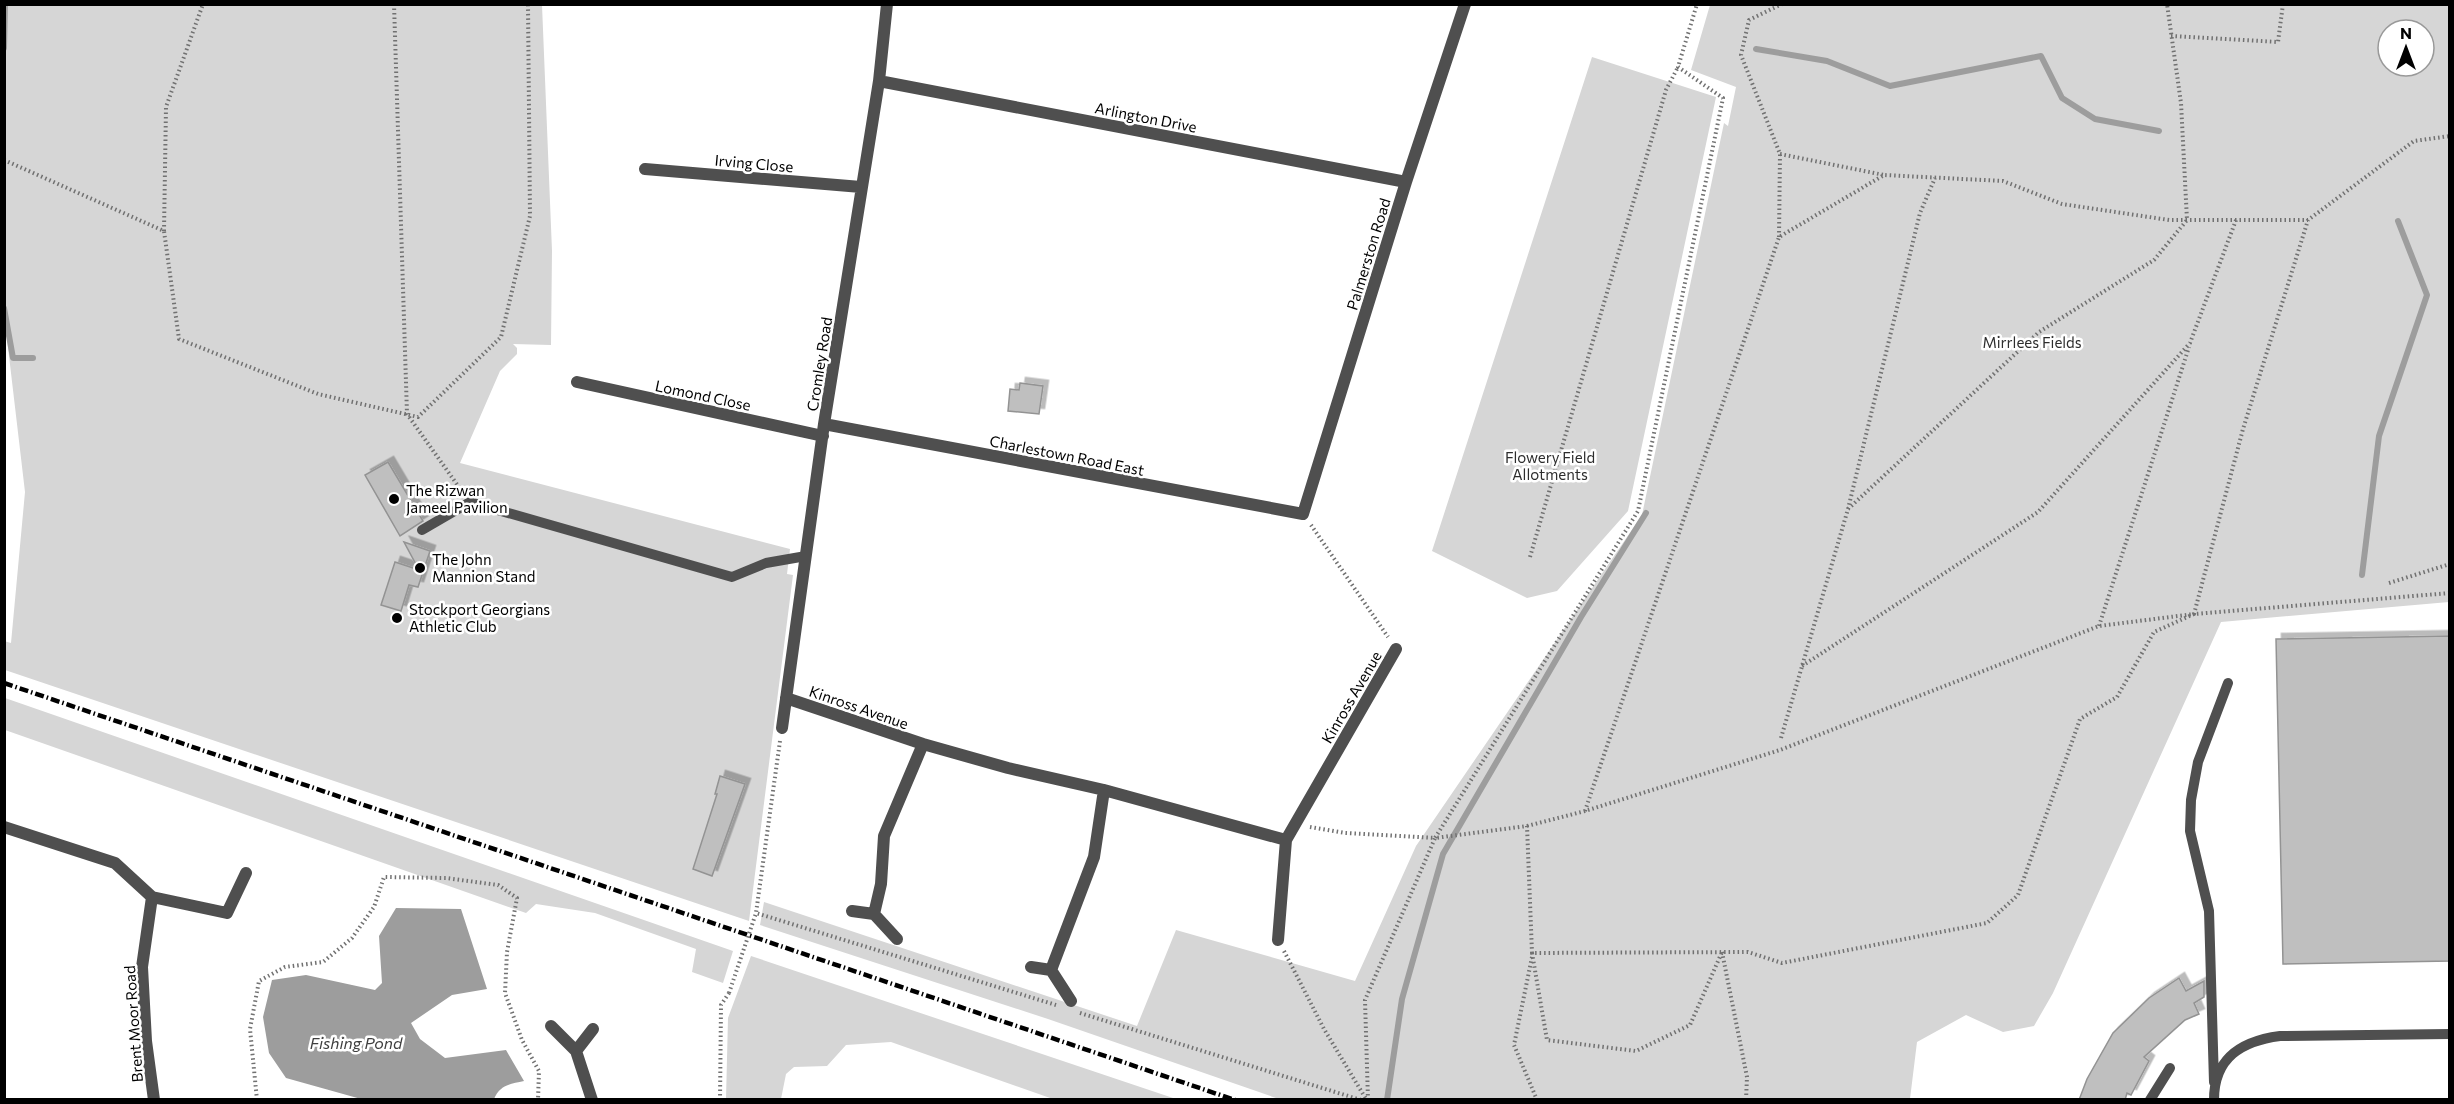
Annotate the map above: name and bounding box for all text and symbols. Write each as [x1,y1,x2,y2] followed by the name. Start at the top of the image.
[2376,18,2436,78] north arrow
[2400,23,2412,42] text: N
[1094,98,1199,136] street label: Arlington Drive
[714,151,794,175] street label: Irving Close
[1342,196,1394,312] street label: Palmerston Road
[803,316,835,412] street label: Cromley Road
[1982,333,2082,351] park label: Mirrlees Fields
[654,376,753,414] street label: Lomond Close
[988,431,1146,479] street label: Charlestown Road East
[1505,448,1595,483] park label: Flowery Field Allotments
[406,481,508,516] place label: The Rizwan Jameel Pavilion
[387,492,401,506] marker: The Rizwan Jameel Pavilion
[432,550,535,585] place label: The John Mannion Stand
[413,561,427,575] marker: The John Mannion Stand
[409,600,550,635] place label: Stockport Georgians Athletic Club
[390,611,404,625] marker: Stockport Georgians Athletic Club
[1317,648,1385,746] street label: Kinross Avenue
[807,682,911,732] street label: Kinross Avenue
[120,965,146,1083] street label: Brent Moor Road
[310,1033,403,1052] water label: Fishing Pond

